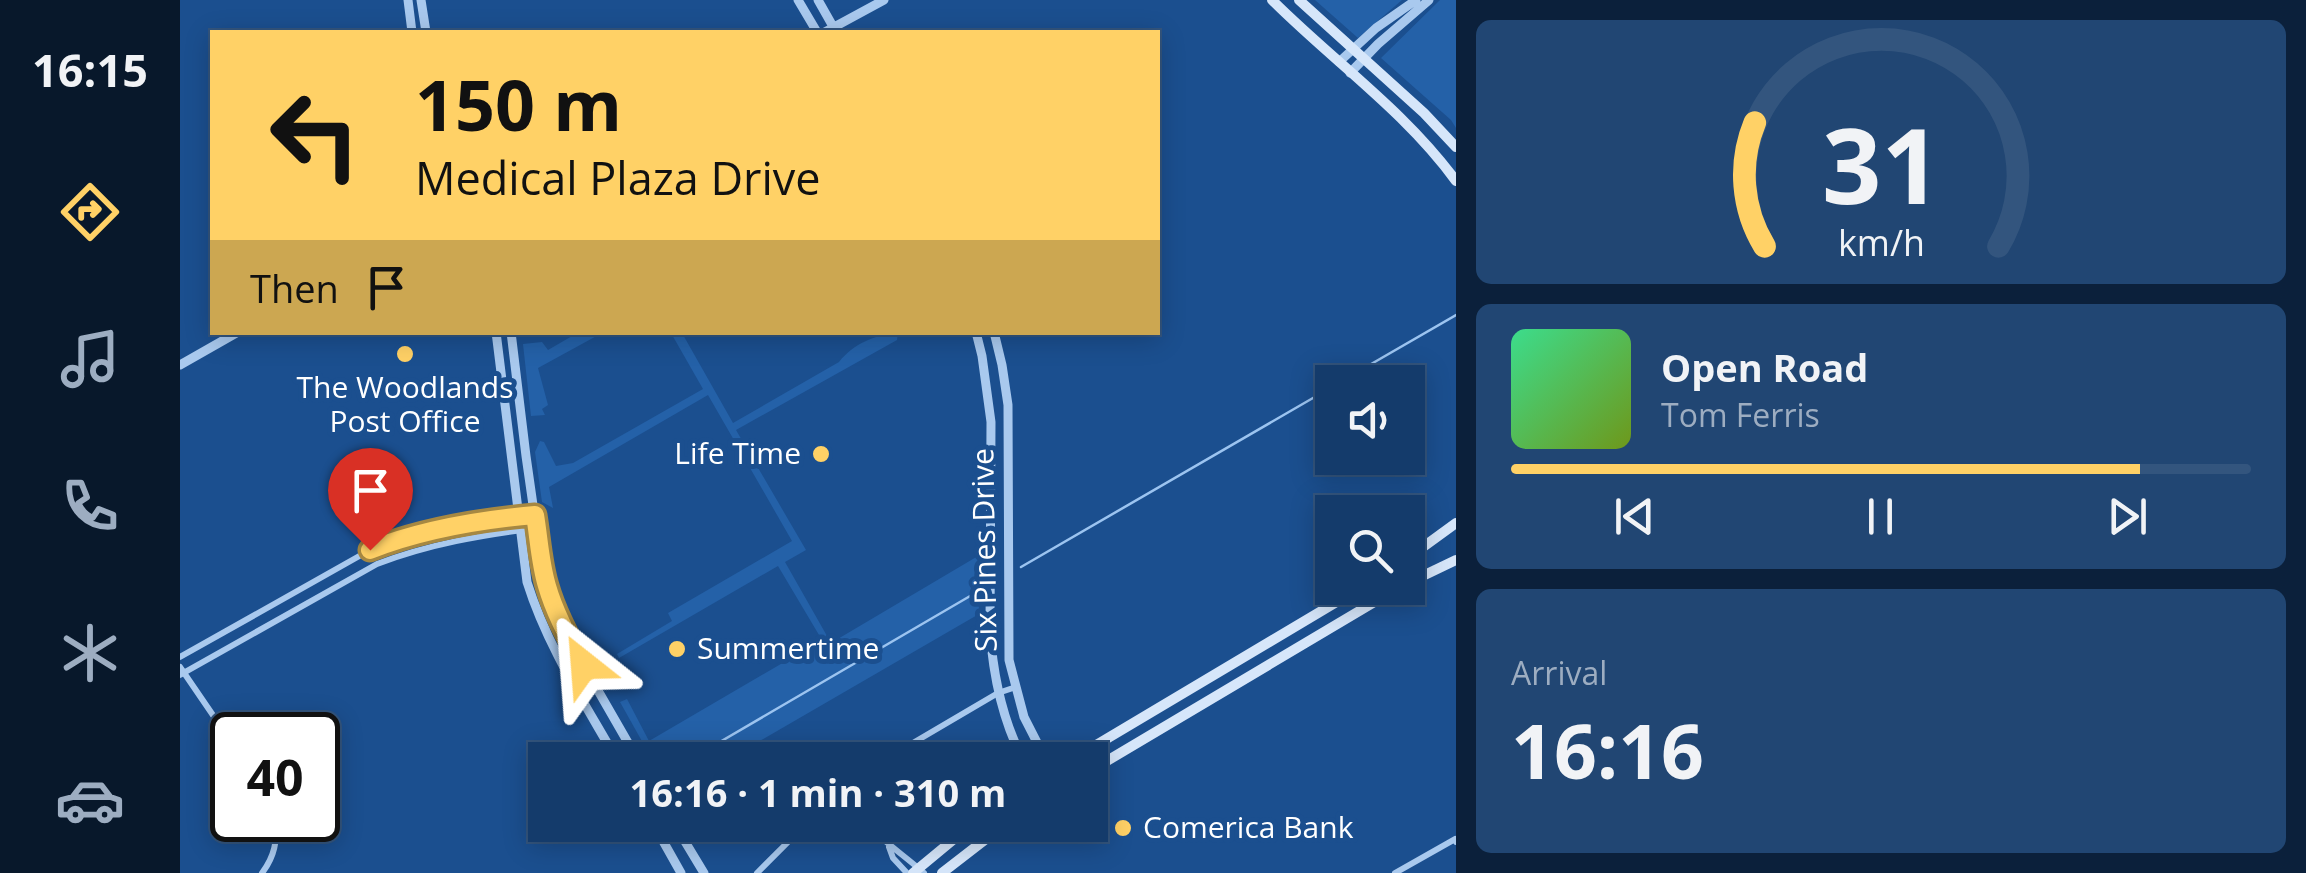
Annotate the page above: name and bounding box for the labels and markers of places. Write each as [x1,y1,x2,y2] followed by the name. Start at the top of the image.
[394,343,416,365] marker: The Woodlands Post Office
[296,366,514,441] place label: The Woodlands Post Office
[674,432,801,473] place label: Life Time
[810,443,832,465] marker: Life Time
[328,448,413,551] pin
[697,627,879,668] place label: Summertime
[666,638,688,660] marker: Summertime
[1143,806,1354,847] place label: Comerica Bank
[1112,817,1134,839] marker: Comerica Bank

